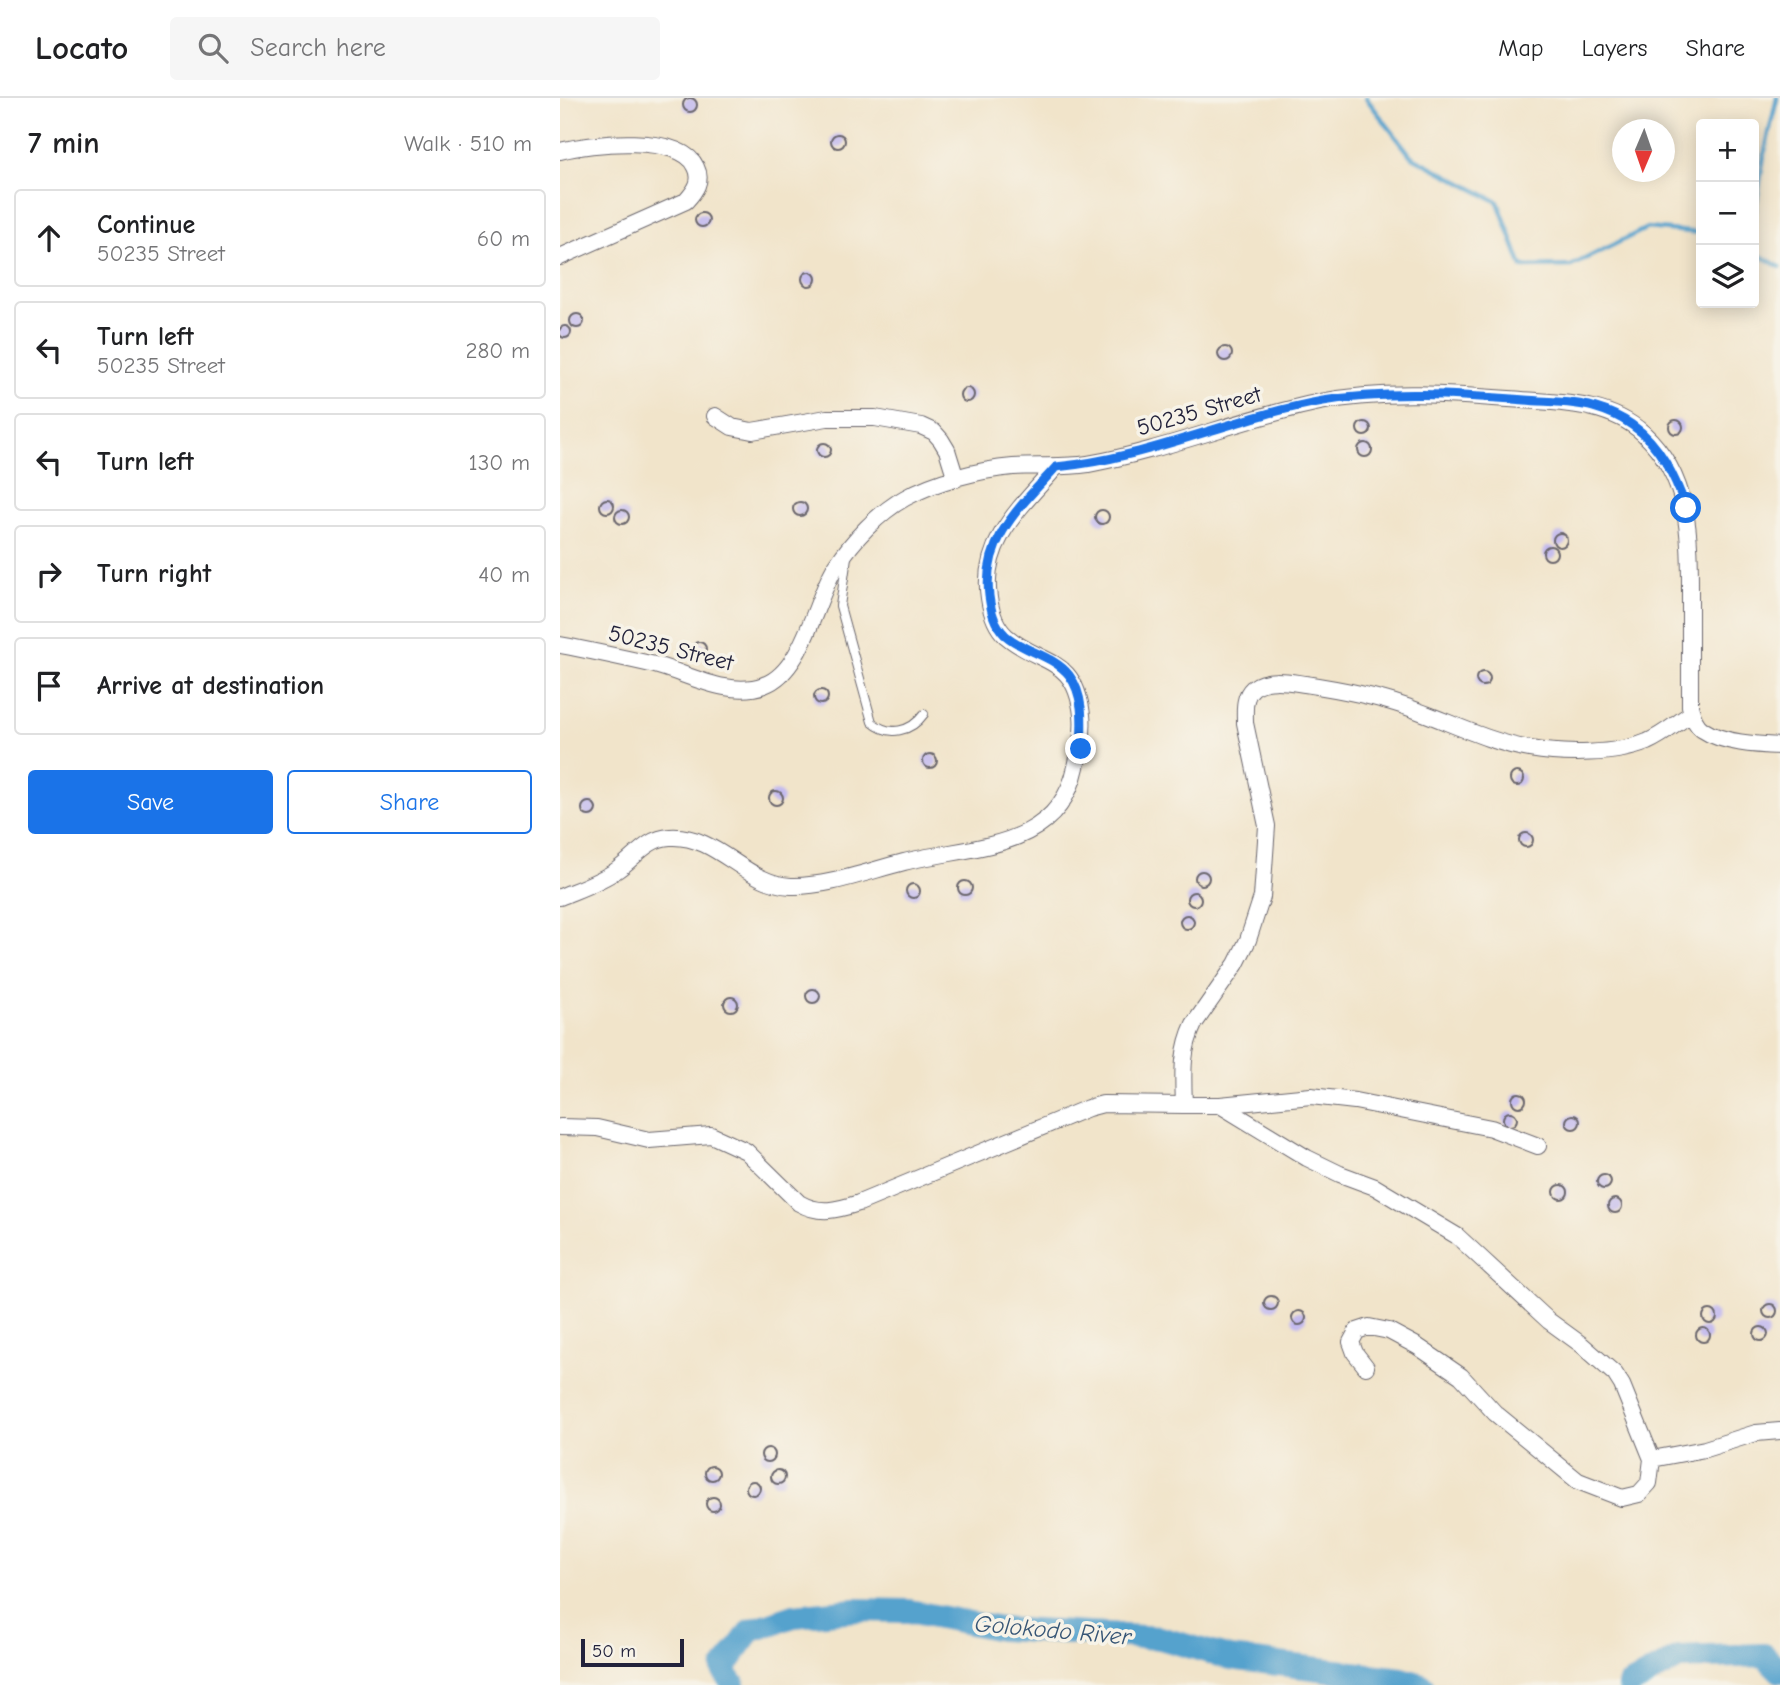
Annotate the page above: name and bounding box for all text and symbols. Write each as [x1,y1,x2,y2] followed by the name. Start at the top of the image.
[170,17,660,80] search box
[35,29,128,67] text: Locato
[194,29,232,67] icon: search
[250,33,386,63] text: Search here
[1498,34,1544,62] text: Map
[1582,34,1647,62] text: Layers
[1685,34,1745,62] text: Share
[1612,119,1675,182] north arrow
[1696,119,1759,308] map controls
[1696,119,1759,182] button: +
[28,126,100,161] text: 7 min
[404,130,532,157] text: Walk · 510 m
[1696,182,1759,245] button: −
[97,210,195,240] text: Continue
[30,219,68,257] icon: ahead
[477,225,530,252] text: 60 m
[97,240,225,267] text: 50235 Street
[1696,245,1759,308] button: layers
[97,322,194,352] text: Turn left
[30,331,68,369] icon: left
[465,337,530,364] text: 280 m
[97,352,225,379] text: 50235 Street
[1134,380,1266,442] street label: 50235 Street
[30,443,68,481] icon: left
[97,447,194,477] text: Turn left
[469,449,530,476] text: 130 m
[1670,492,1701,523] route start
[30,555,68,593] icon: right
[97,559,211,589] text: Turn right
[478,561,530,588] text: 40 m
[606,619,738,677] street label: 50235 Street
[30,667,68,705] icon: arrive
[97,671,324,701] text: Arrive at destination
[1065,733,1096,764] route end
[28,770,273,834] button: Save
[287,770,532,834] button: Share
[974,1609,1134,1651] water label: Golokodo River
[581,1636,684,1668] scale bar
[592,1640,636,1662] text: 50 m

